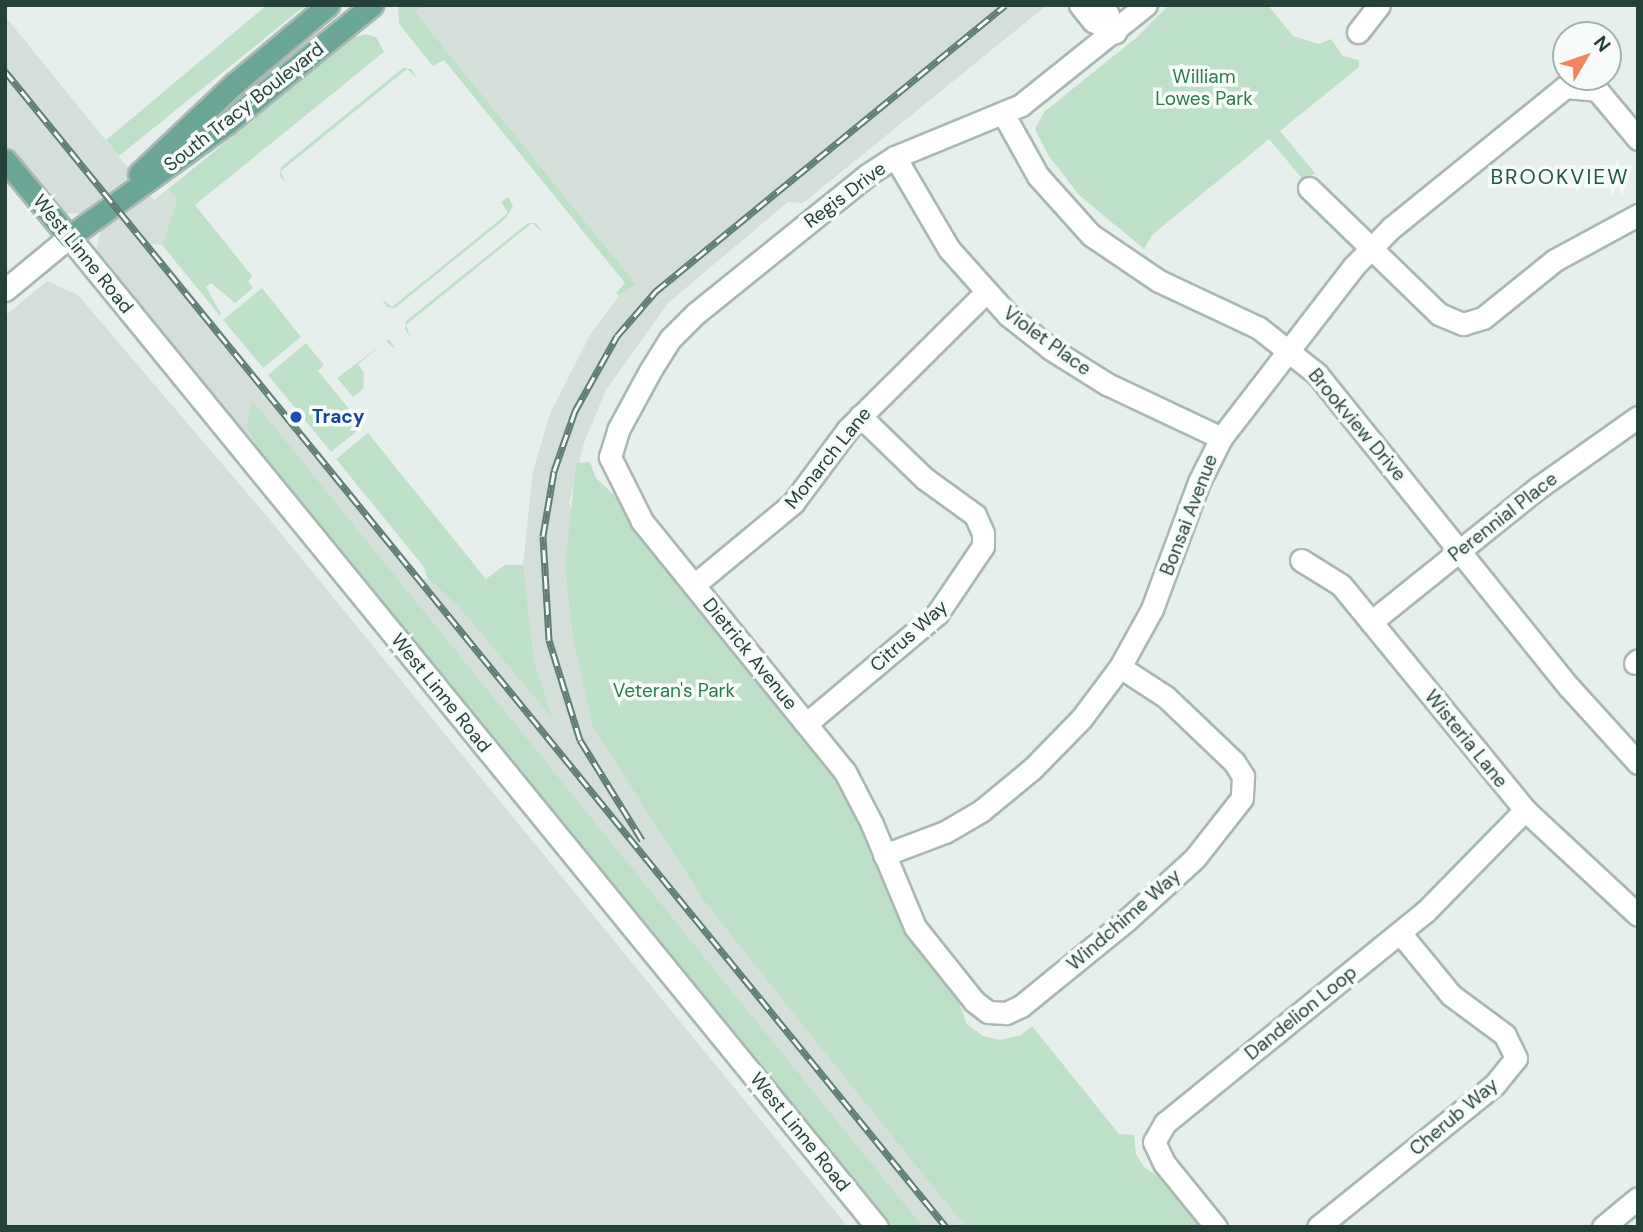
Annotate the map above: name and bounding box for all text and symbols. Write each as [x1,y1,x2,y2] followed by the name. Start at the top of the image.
[1552,21,1622,91] north arrow
[1588,30,1616,57] text: N
[159,37,329,177] street label: South Tracy Boulevard
[1155,66,1253,110] park label: William Lowes Park
[800,157,890,233] street label: Regis Drive
[1492,164,1628,190] district label: BROOKVIEW
[28,190,138,318] street label: West Linne Road
[999,302,1095,380] street label: Violet Place
[1303,364,1411,486] street label: Brookview Drive
[780,403,876,513] street label: Monarch Lane
[312,406,364,428] place label: Tracy
[286,407,306,427] marker: Tracy
[1155,451,1223,579] street label: Bonsai Avenue
[1444,467,1562,567] street label: Perennial Place
[698,594,802,714] street label: Dietrick Avenue
[866,595,952,677] street label: Citrus Way
[386,629,496,757] street label: West Linne Road
[613,680,735,702] park label: Veteran's Park
[1420,686,1512,792] street label: Wisteria Lane
[1063,864,1185,976] street label: Windchime Way
[1241,961,1361,1065] street label: Dandelion Loop
[745,1068,855,1196] street label: West Linne Road
[1405,1073,1503,1161] street label: Cherub Way

